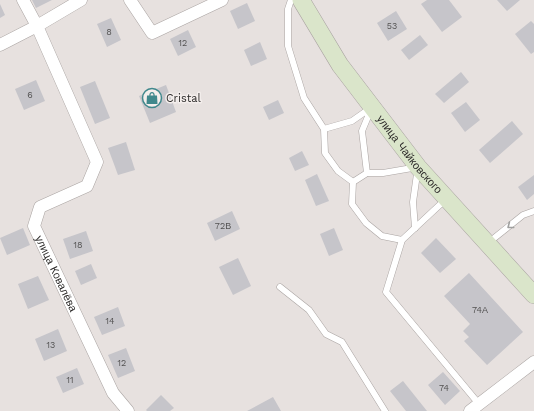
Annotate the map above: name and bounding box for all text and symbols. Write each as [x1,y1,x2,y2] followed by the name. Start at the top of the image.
[387,21,397,31] house number: 53
[106,27,112,37] house number: 8
[179,38,187,48] house number: 12
[141,87,163,109] shop icon: Cristal
[27,90,33,100] house number: 6
[166,92,202,105] place label: Cristal
[374,113,445,196] street label: улица Чайковского
[215,221,231,231] house number: 72В
[507,221,514,228] one-way arrow
[32,233,80,315] street label: улица Ковалёва
[73,240,83,250] house number: 18
[472,305,488,315] house number: 74А
[105,316,115,326] house number: 14
[47,340,55,350] house number: 13
[118,358,126,368] house number: 12
[66,375,74,385] house number: 11
[439,383,449,393] house number: 74

